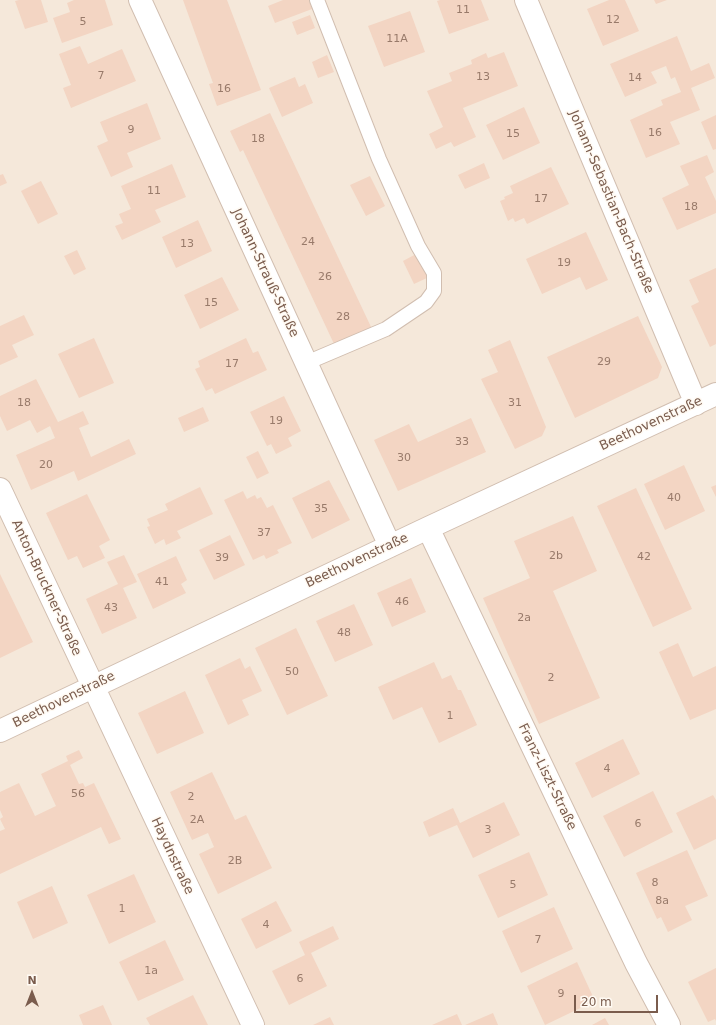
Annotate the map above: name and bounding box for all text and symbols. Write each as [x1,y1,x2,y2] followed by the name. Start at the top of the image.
[456,3,470,17] house number: 11
[606,13,620,27] house number: 12
[80,15,86,29] house number: 5
[386,32,408,46] house number: 11A
[98,69,104,83] house number: 7
[476,70,490,84] house number: 13
[628,71,642,85] house number: 14
[217,82,231,96] house number: 16
[565,108,657,296] street label: Johann-Sebastian-Bach-Straße
[128,123,134,137] house number: 9
[648,126,662,140] house number: 16
[506,127,520,141] house number: 15
[251,132,265,146] house number: 18
[147,184,161,198] house number: 11
[534,192,548,206] house number: 17
[684,200,698,214] house number: 18
[228,206,302,340] street label: Johann-Strauß-Straße
[301,235,315,249] house number: 24
[180,237,194,251] house number: 13
[557,256,571,270] house number: 19
[318,270,332,284] house number: 26
[204,296,218,310] house number: 15
[336,310,350,324] house number: 28
[597,355,611,369] house number: 29
[225,357,239,371] house number: 17
[597,393,705,455] street label: Beethovenstraße
[17,396,31,410] house number: 18
[508,396,522,410] house number: 31
[269,414,283,428] house number: 19
[455,435,469,449] house number: 33
[397,451,411,465] house number: 30
[39,458,53,472] house number: 20
[667,491,681,505] house number: 40
[314,502,328,516] house number: 35
[8,518,84,658] street label: Anton-Bruckner-Straße
[257,526,271,540] house number: 37
[303,530,411,592] street label: Beethovenstraße
[549,549,563,563] house number: 2b
[637,550,651,564] house number: 42
[215,551,229,565] house number: 39
[155,575,169,589] house number: 41
[395,595,409,609] house number: 46
[104,601,118,615] house number: 43
[517,611,531,625] house number: 2a
[337,626,351,640] house number: 48
[285,665,299,679] house number: 50
[10,669,118,731] street label: Beethovenstraße
[548,671,554,685] house number: 2
[447,709,453,723] house number: 1
[514,721,580,833] street label: Franz-Liszt-Straße
[604,762,610,776] house number: 4
[71,787,85,801] house number: 56
[188,790,194,804] house number: 2
[190,813,204,827] house number: 2A
[147,815,197,897] street label: Haydnstraße
[635,817,641,831] house number: 6
[485,823,491,837] house number: 3
[228,854,242,868] house number: 2B
[652,876,658,890] house number: 8
[510,878,516,892] house number: 5
[655,894,669,908] house number: 8a
[119,902,125,916] house number: 1
[263,918,269,932] house number: 4
[535,933,541,947] house number: 7
[144,964,158,978] house number: 1a
[297,972,303,986] house number: 6
[12,973,52,1013] north arrow
[27,974,37,987] text: N
[558,987,564,1001] house number: 9
[576,987,660,1013] scale bar
[581,995,612,1009] text: 20 m

